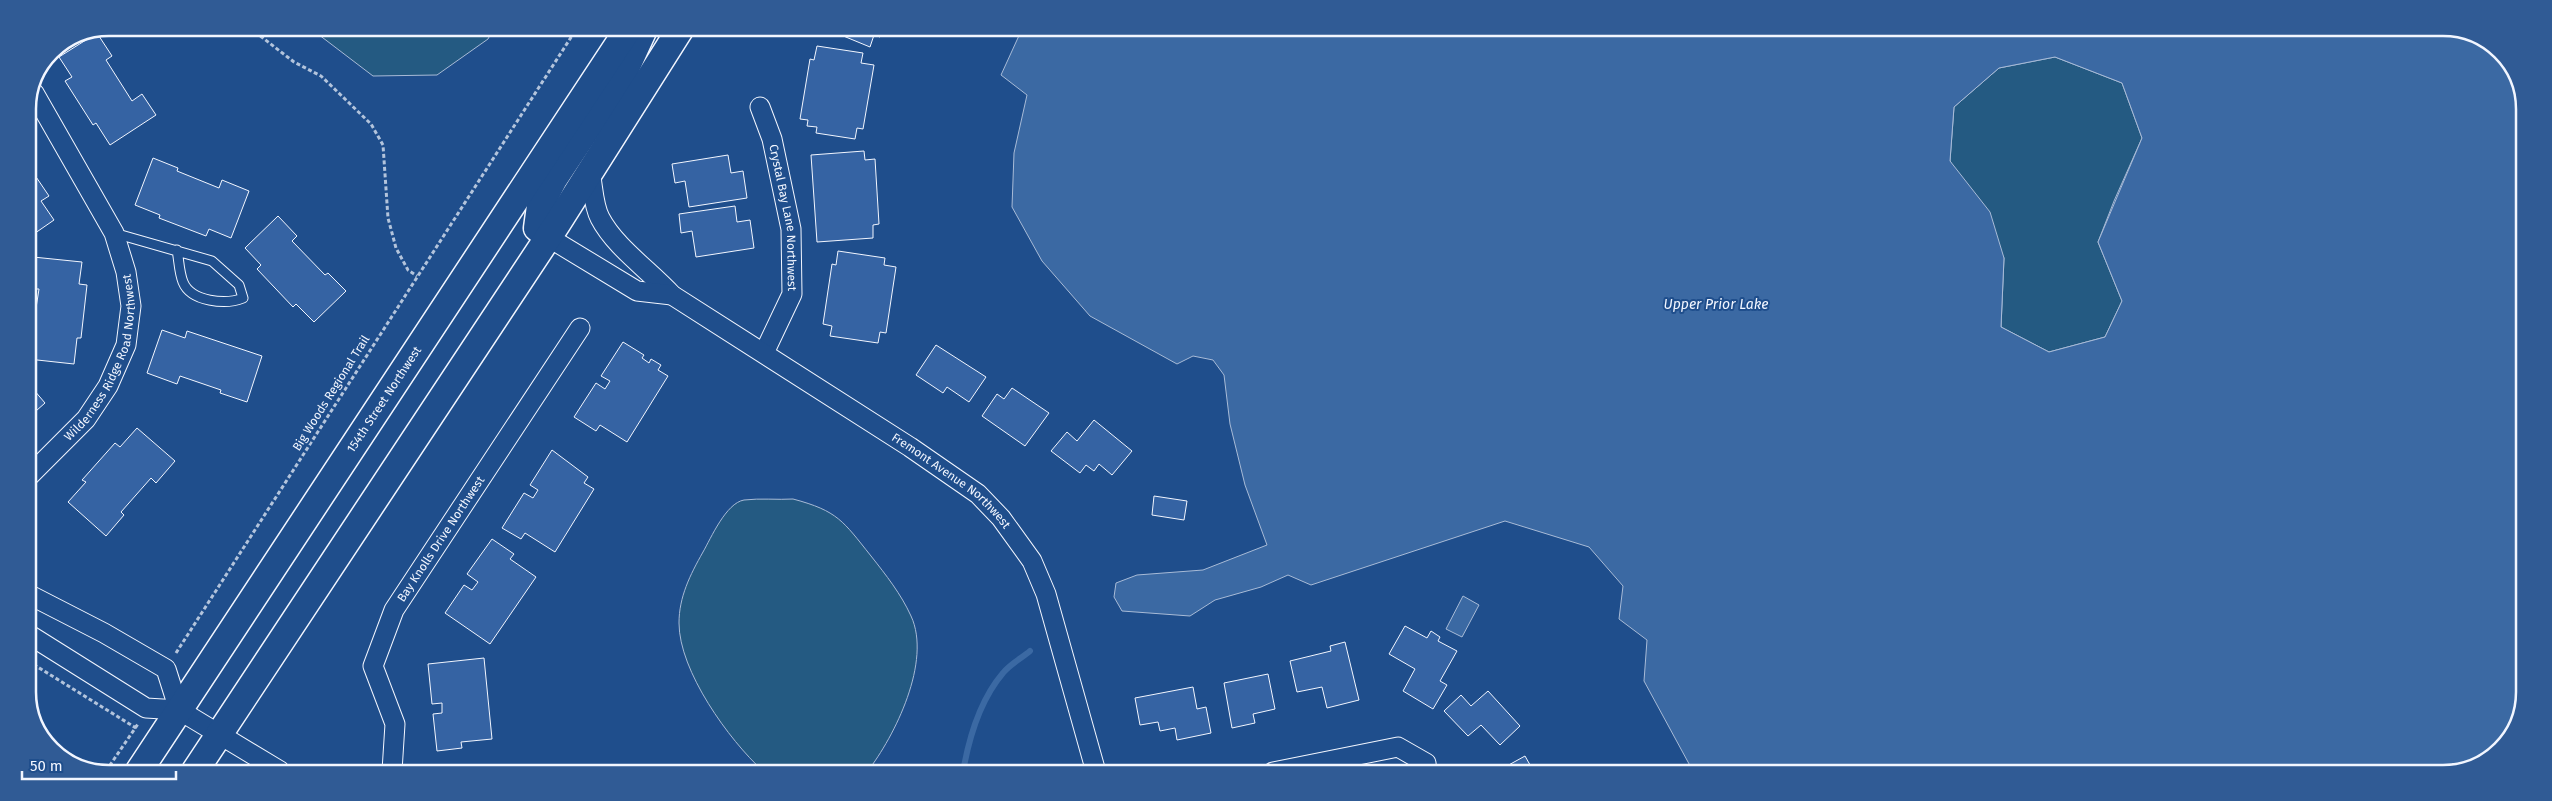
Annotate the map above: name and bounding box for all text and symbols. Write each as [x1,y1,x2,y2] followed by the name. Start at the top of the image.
[766,143,799,292] street label: Crystal Bay Lane Northwest
[61,272,138,444] street label: Wilderness Ridge Road Northwest
[1663,296,1769,313] water label: Upper Prior Lake
[290,332,373,453] street label: Big Woods Regional Trail
[344,343,424,455] street label: 154th Street Northwest
[889,430,1014,532] street label: Fremont Avenue Northwest
[394,473,488,604] street label: Bay Knolls Drive Northwest
[22,748,176,780] scale bar
[30,757,63,775] text: 50 m

